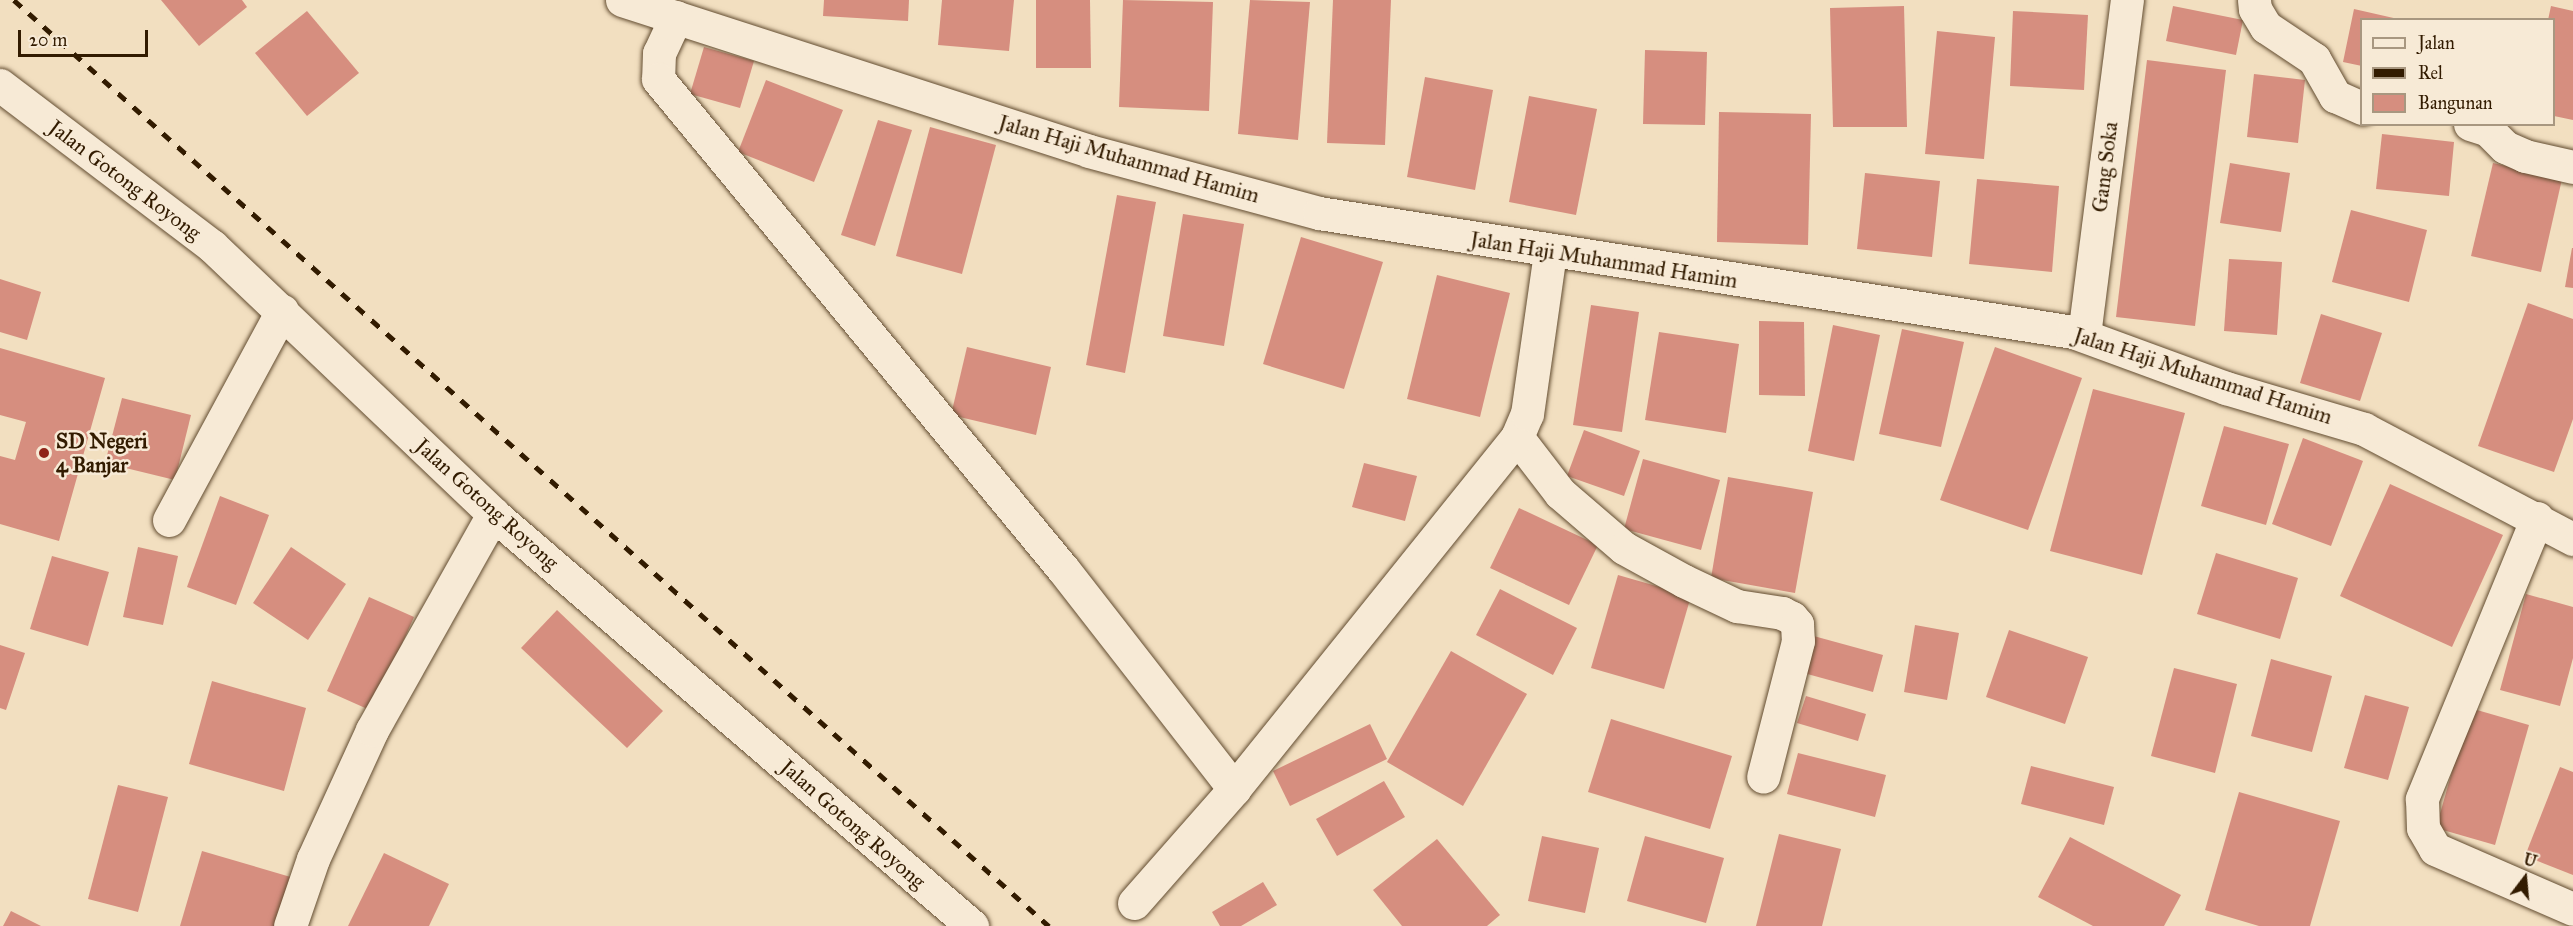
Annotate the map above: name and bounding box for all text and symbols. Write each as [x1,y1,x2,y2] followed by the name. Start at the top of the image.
[21,18,152,56] scale bar
[2360,18,2555,126] legend
[29,29,67,51] text: 20 m
[2418,32,2455,54] text: Jalan
[2418,62,2443,84] text: Rel
[2418,92,2493,114] text: Bangunan
[996,110,1262,208] street label: Jalan Haji Muhammad Hamim
[44,115,206,245] street label: Jalan Gotong Royong
[2087,120,2123,214] street label: Gang Soka
[1469,226,1739,294] street label: Jalan Haji Muhammad Hamim
[2071,322,2335,430] street label: Jalan Haji Muhammad Hamim
[56,428,148,478] place label: SD Negeri 4 Banjar
[410,433,564,575] street label: Jalan Gotong Royong
[37,446,51,460] marker: SD Negeri 4 Banjar
[775,754,931,894] street label: Jalan Gotong Royong
[2495,848,2555,908] north arrow
[2521,849,2539,871] text: U

